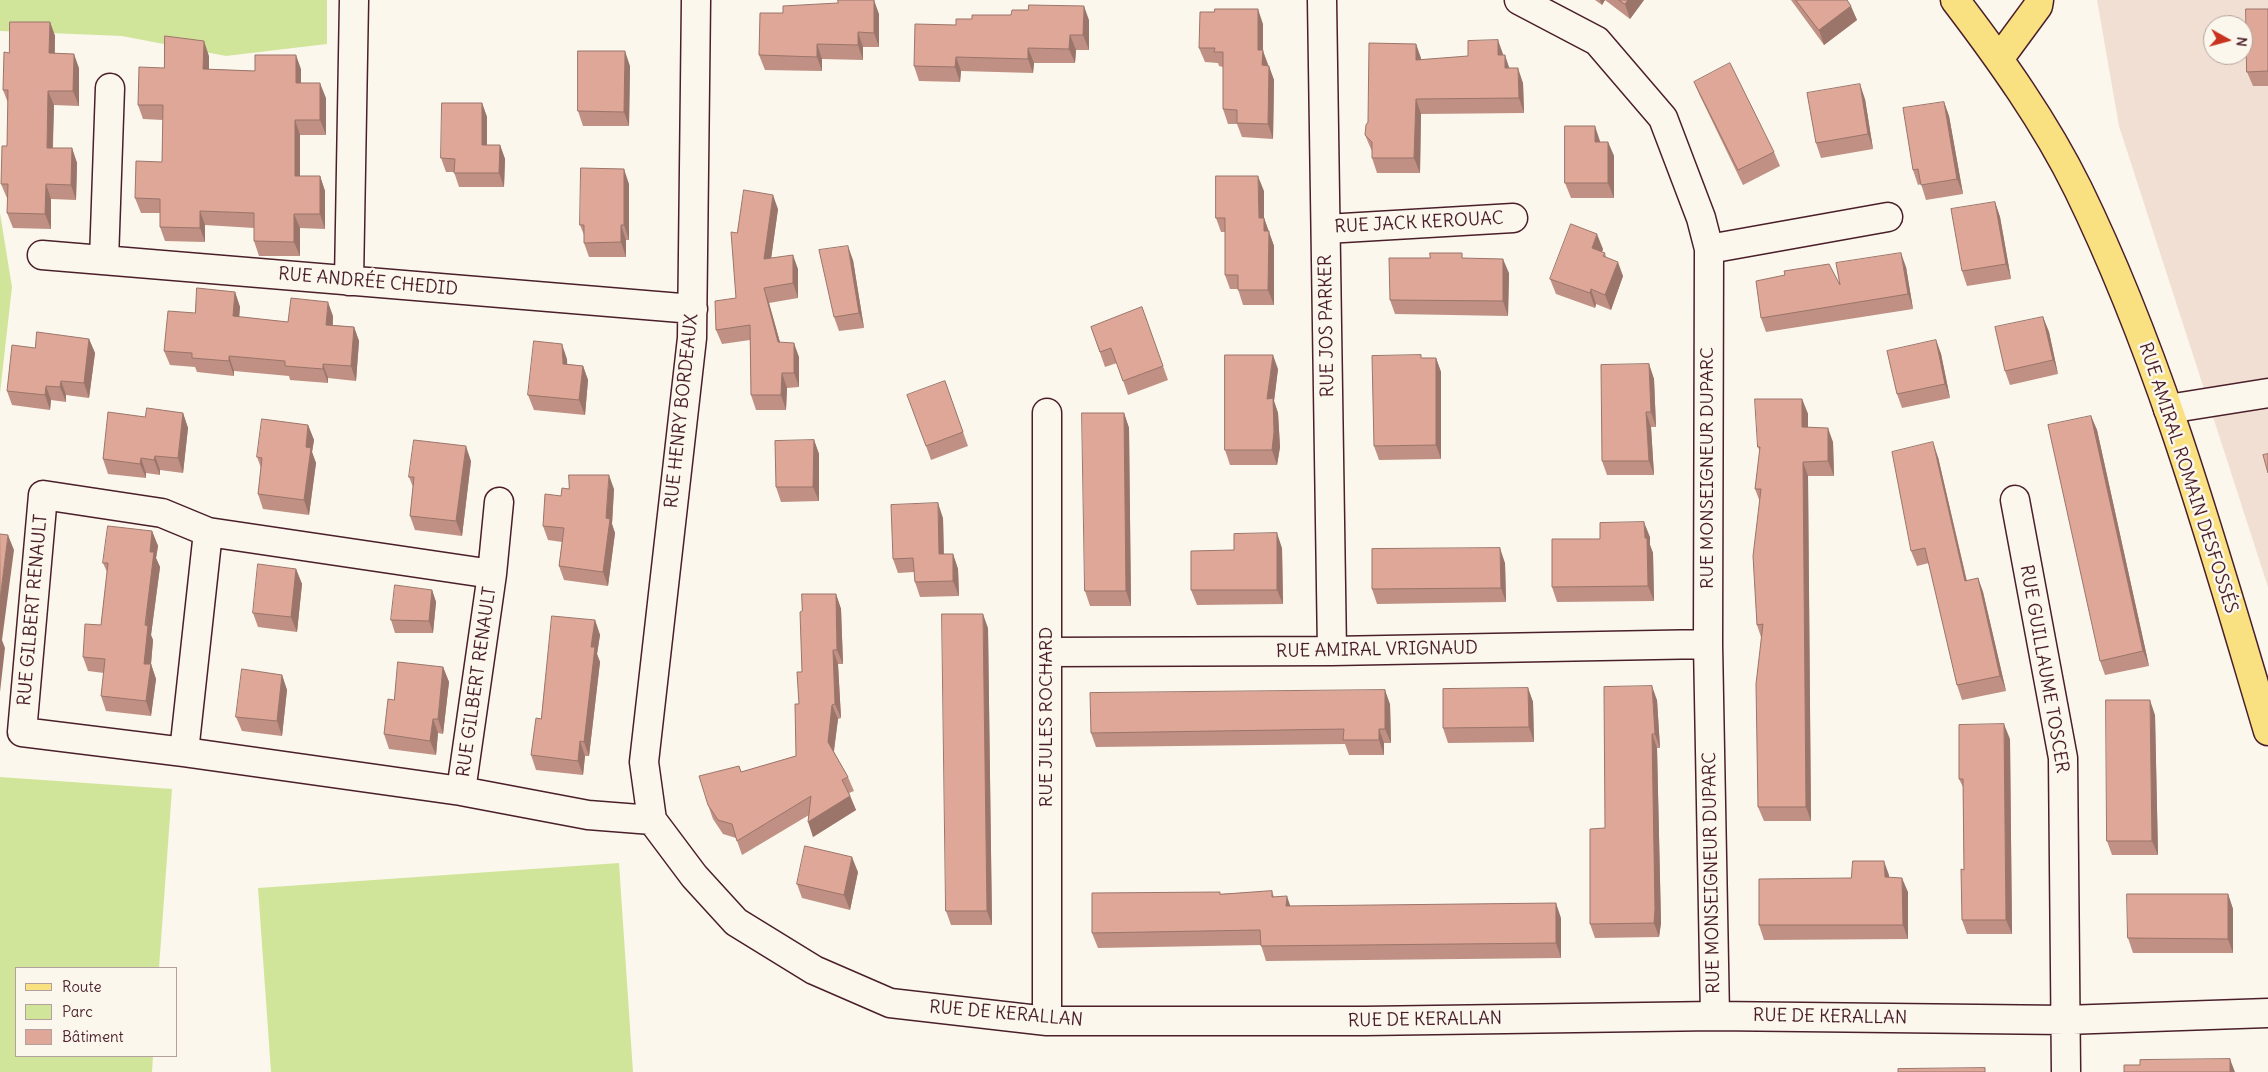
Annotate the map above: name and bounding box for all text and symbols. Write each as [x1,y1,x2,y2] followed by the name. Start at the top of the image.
[2203,15,2253,65] north arrow
[2232,36,2251,48] text: N
[1334,208,1504,238] street label: RUE JACK KEROUAC
[1315,255,1339,397] street label: RUE JOS PARKER
[277,263,459,301] street label: RUE ANDRÉE CHEDID
[661,313,703,509] street label: RUE HENRY BORDEAUX
[2134,340,2242,616] street label: RUE AMIRAL ROMAIN DESFOSSÉS
[1697,347,1719,589] street label: RUE MONSEIGNEUR DUPARC
[14,513,52,707] street label: RUE GILBERT RENAULT
[2015,563,2073,775] street label: RUE GUILLAUME TOSCER
[453,585,501,779] street label: RUE GILBERT RENAULT
[1036,627,1058,807] street label: RUE JULES ROCHARD
[1276,637,1478,663] street label: RUE AMIRAL VRIGNAUD
[1699,752,1725,994] street label: RUE MONSEIGNEUR DUPARC
[15,967,178,1057] legend
[62,977,102,996] text: Route
[928,997,1084,1031] street label: RUE DE KERALLAN
[62,1002,93,1021] text: Parc
[1753,1005,1907,1029] street label: RUE DE KERALLAN
[1348,1008,1502,1032] street label: RUE DE KERALLAN
[62,1027,124,1046] text: Bâtiment

